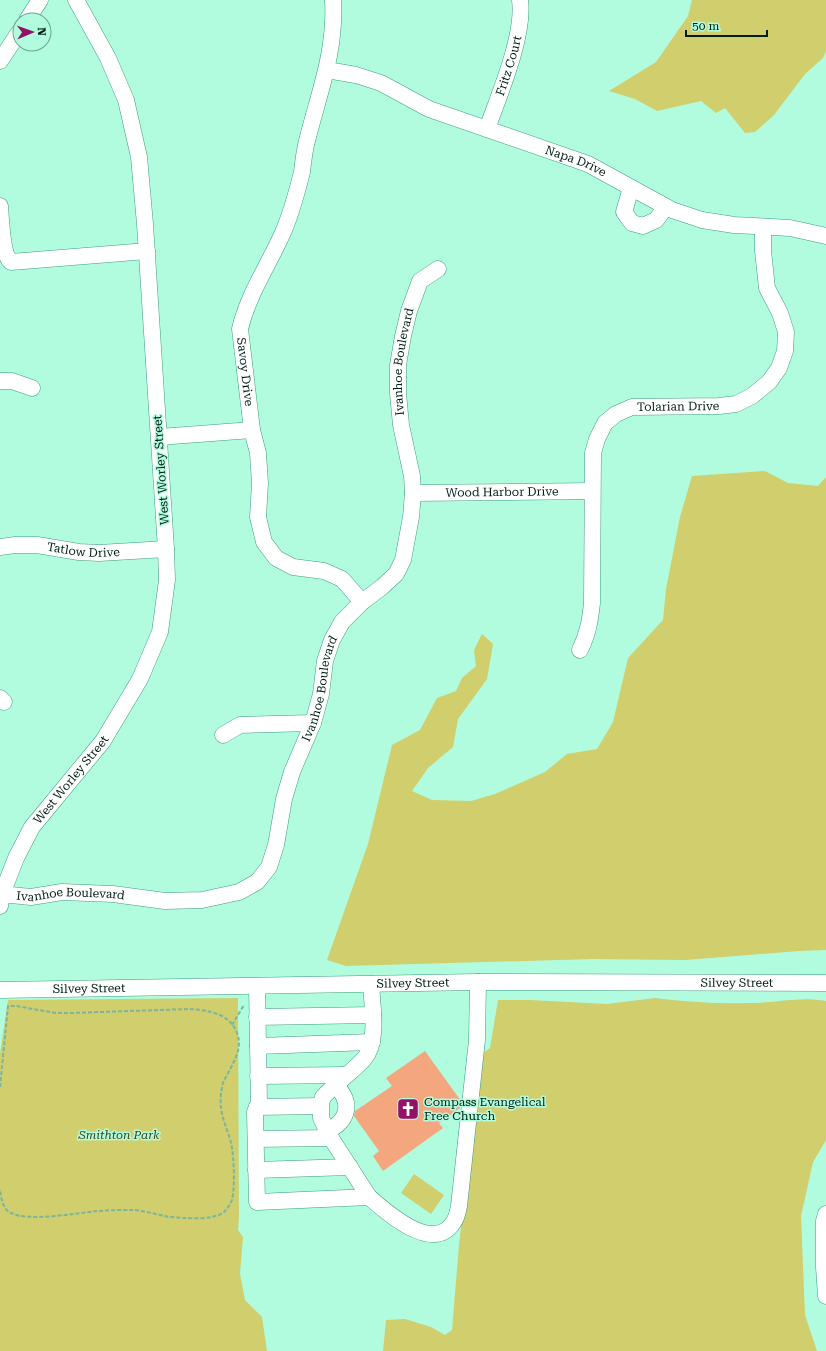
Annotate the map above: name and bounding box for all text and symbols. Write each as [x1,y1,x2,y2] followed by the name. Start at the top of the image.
[12,12,52,52] north arrow
[686,12,767,38] scale bar
[692,19,719,33] text: 50 m
[35,27,48,37] text: N
[493,34,525,98] street label: Fritz Court
[543,143,609,180] street label: Napa Drive
[391,306,417,416] street label: Ivanhoe Boulevard
[234,337,256,407] street label: Savoy Drive
[637,399,720,414] street label: Tolarian Drive
[150,414,172,525] street label: West Worley Street
[445,484,559,500] street label: Wood Harbor Drive
[46,540,121,560] street label: Tatlow Drive
[299,633,340,744] street label: Ivanhoe Boulevard
[31,733,112,827] street label: West Worley Street
[16,885,126,904] street label: Ivanhoe Boulevard
[376,975,450,991] street label: Silvey Street
[701,976,774,990] street label: Silvey Street
[52,981,126,996] street label: Silvey Street
[424,1095,546,1123] place label: Compass Evangelical Free Church
[395,1096,421,1122] church icon: Compass Evangelical Free Church
[77,1128,160,1142] park label: Smithton Park

